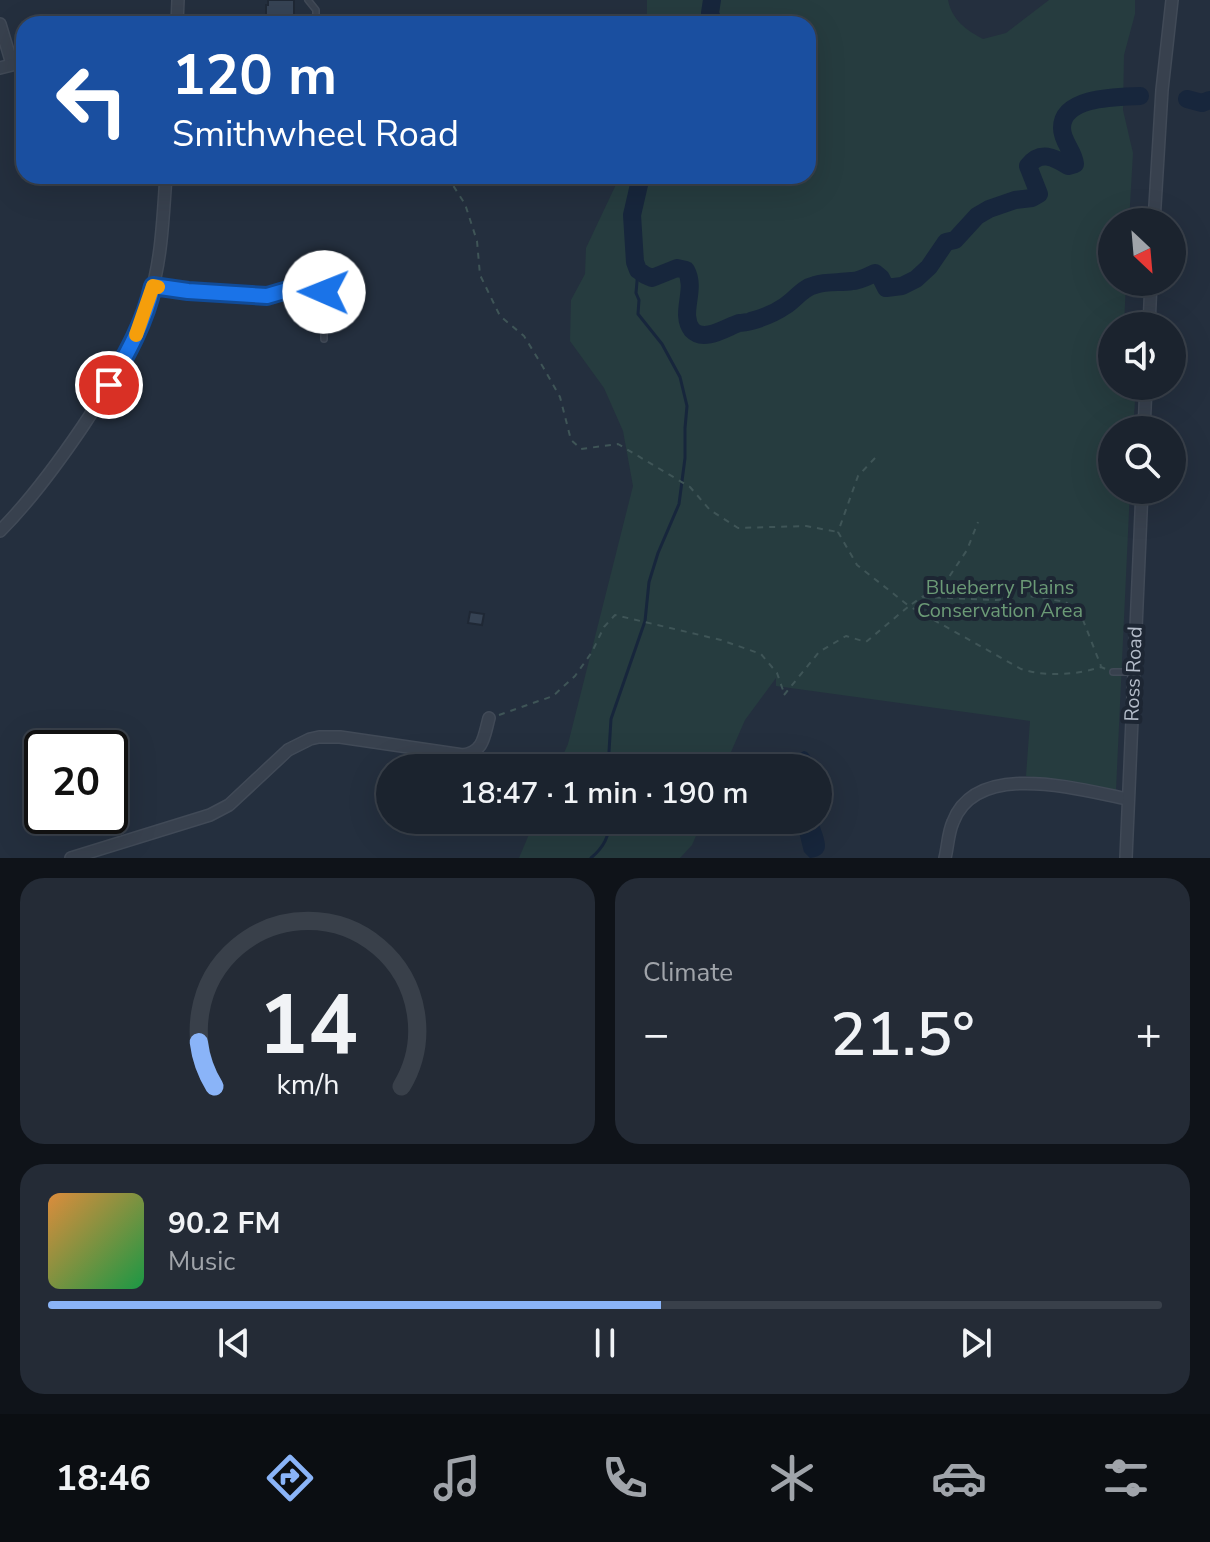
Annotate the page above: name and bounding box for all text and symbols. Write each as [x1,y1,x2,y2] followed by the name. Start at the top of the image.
[172,37,337,114] text: 120 m
[40,48,144,152] icon: left
[172,110,459,159] text: Smithwheel Road
[1098,208,1186,296] north arrow
[1098,208,1186,504] map controls
[282,250,366,334] position arrow
[1098,312,1186,400] button: sound
[75,351,143,419] pin
[87,363,131,407] icon: arrive
[1098,416,1186,504] button: search
[917,574,1083,624] park label: Blueberry Plains Conservation Area
[1118,626,1149,722] street label: Ross Road
[24,730,128,834] speed limit sign: 20
[459,773,749,814] text: 18:47 · 1 min · 190 m
[643,955,733,990] text: Climate
[258,969,357,1082] text: 14
[830,994,975,1076] text: 21.5°
[643,1005,669,1065] text: −
[1136,1005,1162,1065] text: +
[276,1065,339,1104] text: km/h
[168,1203,280,1244] text: 90.2 FM
[168,1244,235,1279] text: Music
[212,1321,256,1365] icon: previous
[583,1321,627,1365] icon: pause
[954,1321,998,1365] icon: next
[262,1450,318,1506] icon: directions
[429,1450,485,1506] icon: music
[597,1450,653,1506] icon: phone
[764,1450,820,1506] icon: climate
[931,1450,987,1506] icon: car
[1098,1450,1154,1506] icon: filters
[56,1454,151,1503] text: 18:46

